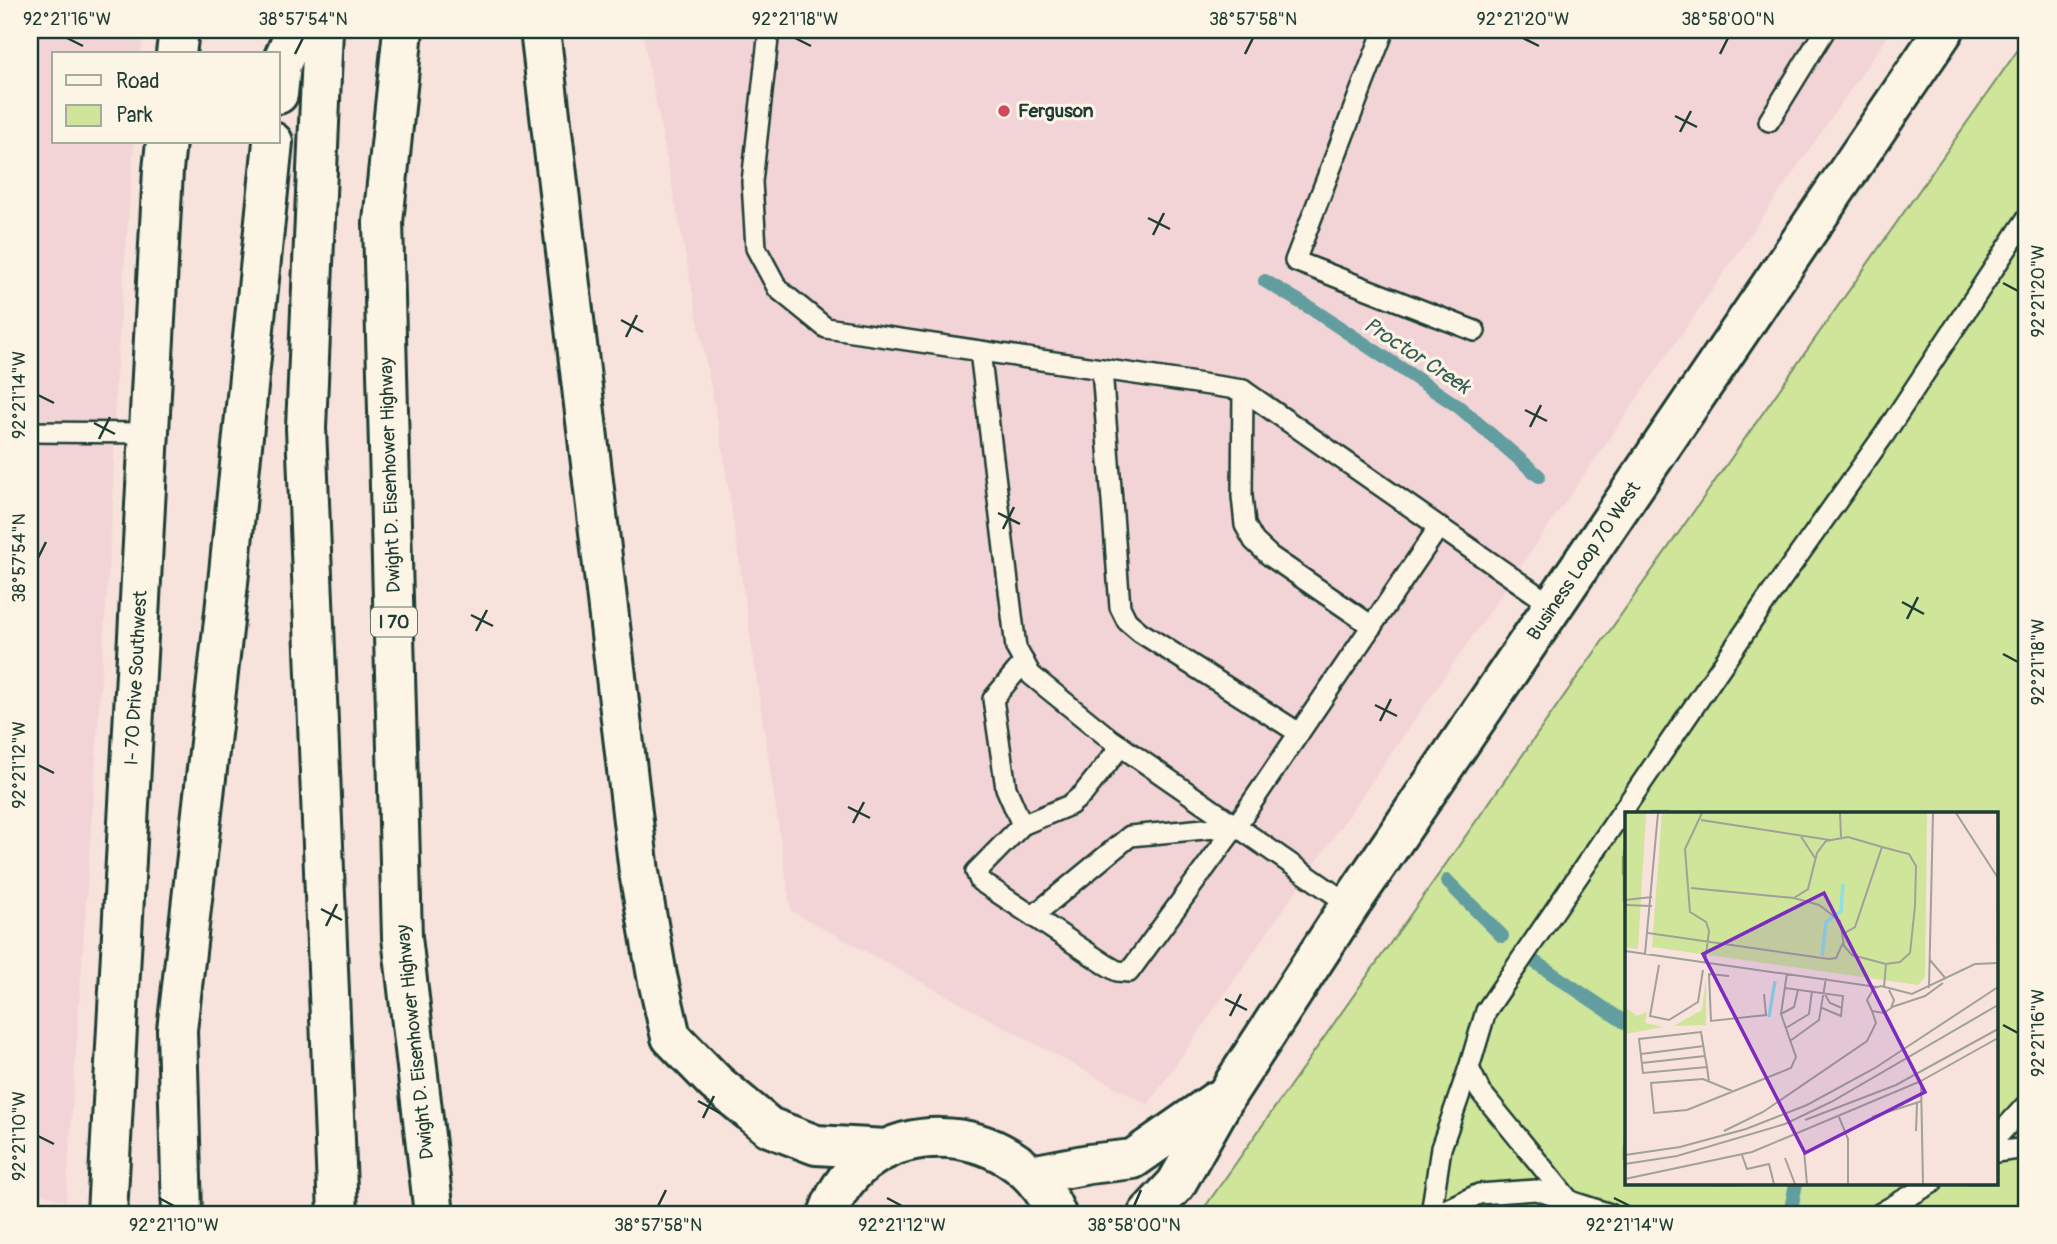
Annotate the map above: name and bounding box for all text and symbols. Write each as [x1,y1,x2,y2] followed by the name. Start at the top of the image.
[23,8,111,31] text: 92°21'16"W
[258,8,348,31] text: 38°57'54"N
[752,8,838,31] text: 92°21'18"W
[1209,8,1297,31] text: 38°57'58"N
[1477,8,1569,31] text: 92°21'20"W
[1681,8,1775,31] text: 38°58'00"N
[52,52,280,144] legend
[116,68,160,95] text: Road
[1018,99,1094,123] place label: Ferguson
[116,102,153,129] text: Park
[996,103,1012,119] marker: Ferguson
[2027,245,2050,337] text: 92°21'20"W
[1359,312,1477,402] water label: Proctor Creek
[8,351,31,439] text: 92°21'14"W
[374,357,406,593] street label: Dwight D. Eisenhower Highway
[1522,477,1646,645] street label: Business Loop 70 West
[8,513,31,603] text: 38°57'54"N
[119,590,153,766] street label: I- 70 Drive Southwest
[371,608,417,636] road number: I 70
[2027,619,2050,705] text: 92°21'18"W
[8,721,31,809] text: 92°21'12"W
[1625,812,1997,1184] inset map
[391,923,439,1161] street label: Dwight D. Eisenhower Highway
[2027,989,2050,1077] text: 92°21'16"W
[8,1091,31,1181] text: 92°21'10"W
[129,1214,219,1237] text: 92°21'10"W
[614,1214,702,1237] text: 38°57'58"N
[858,1214,946,1237] text: 92°21'12"W
[1087,1214,1181,1237] text: 38°58'00"N
[1586,1214,1674,1237] text: 92°21'14"W

